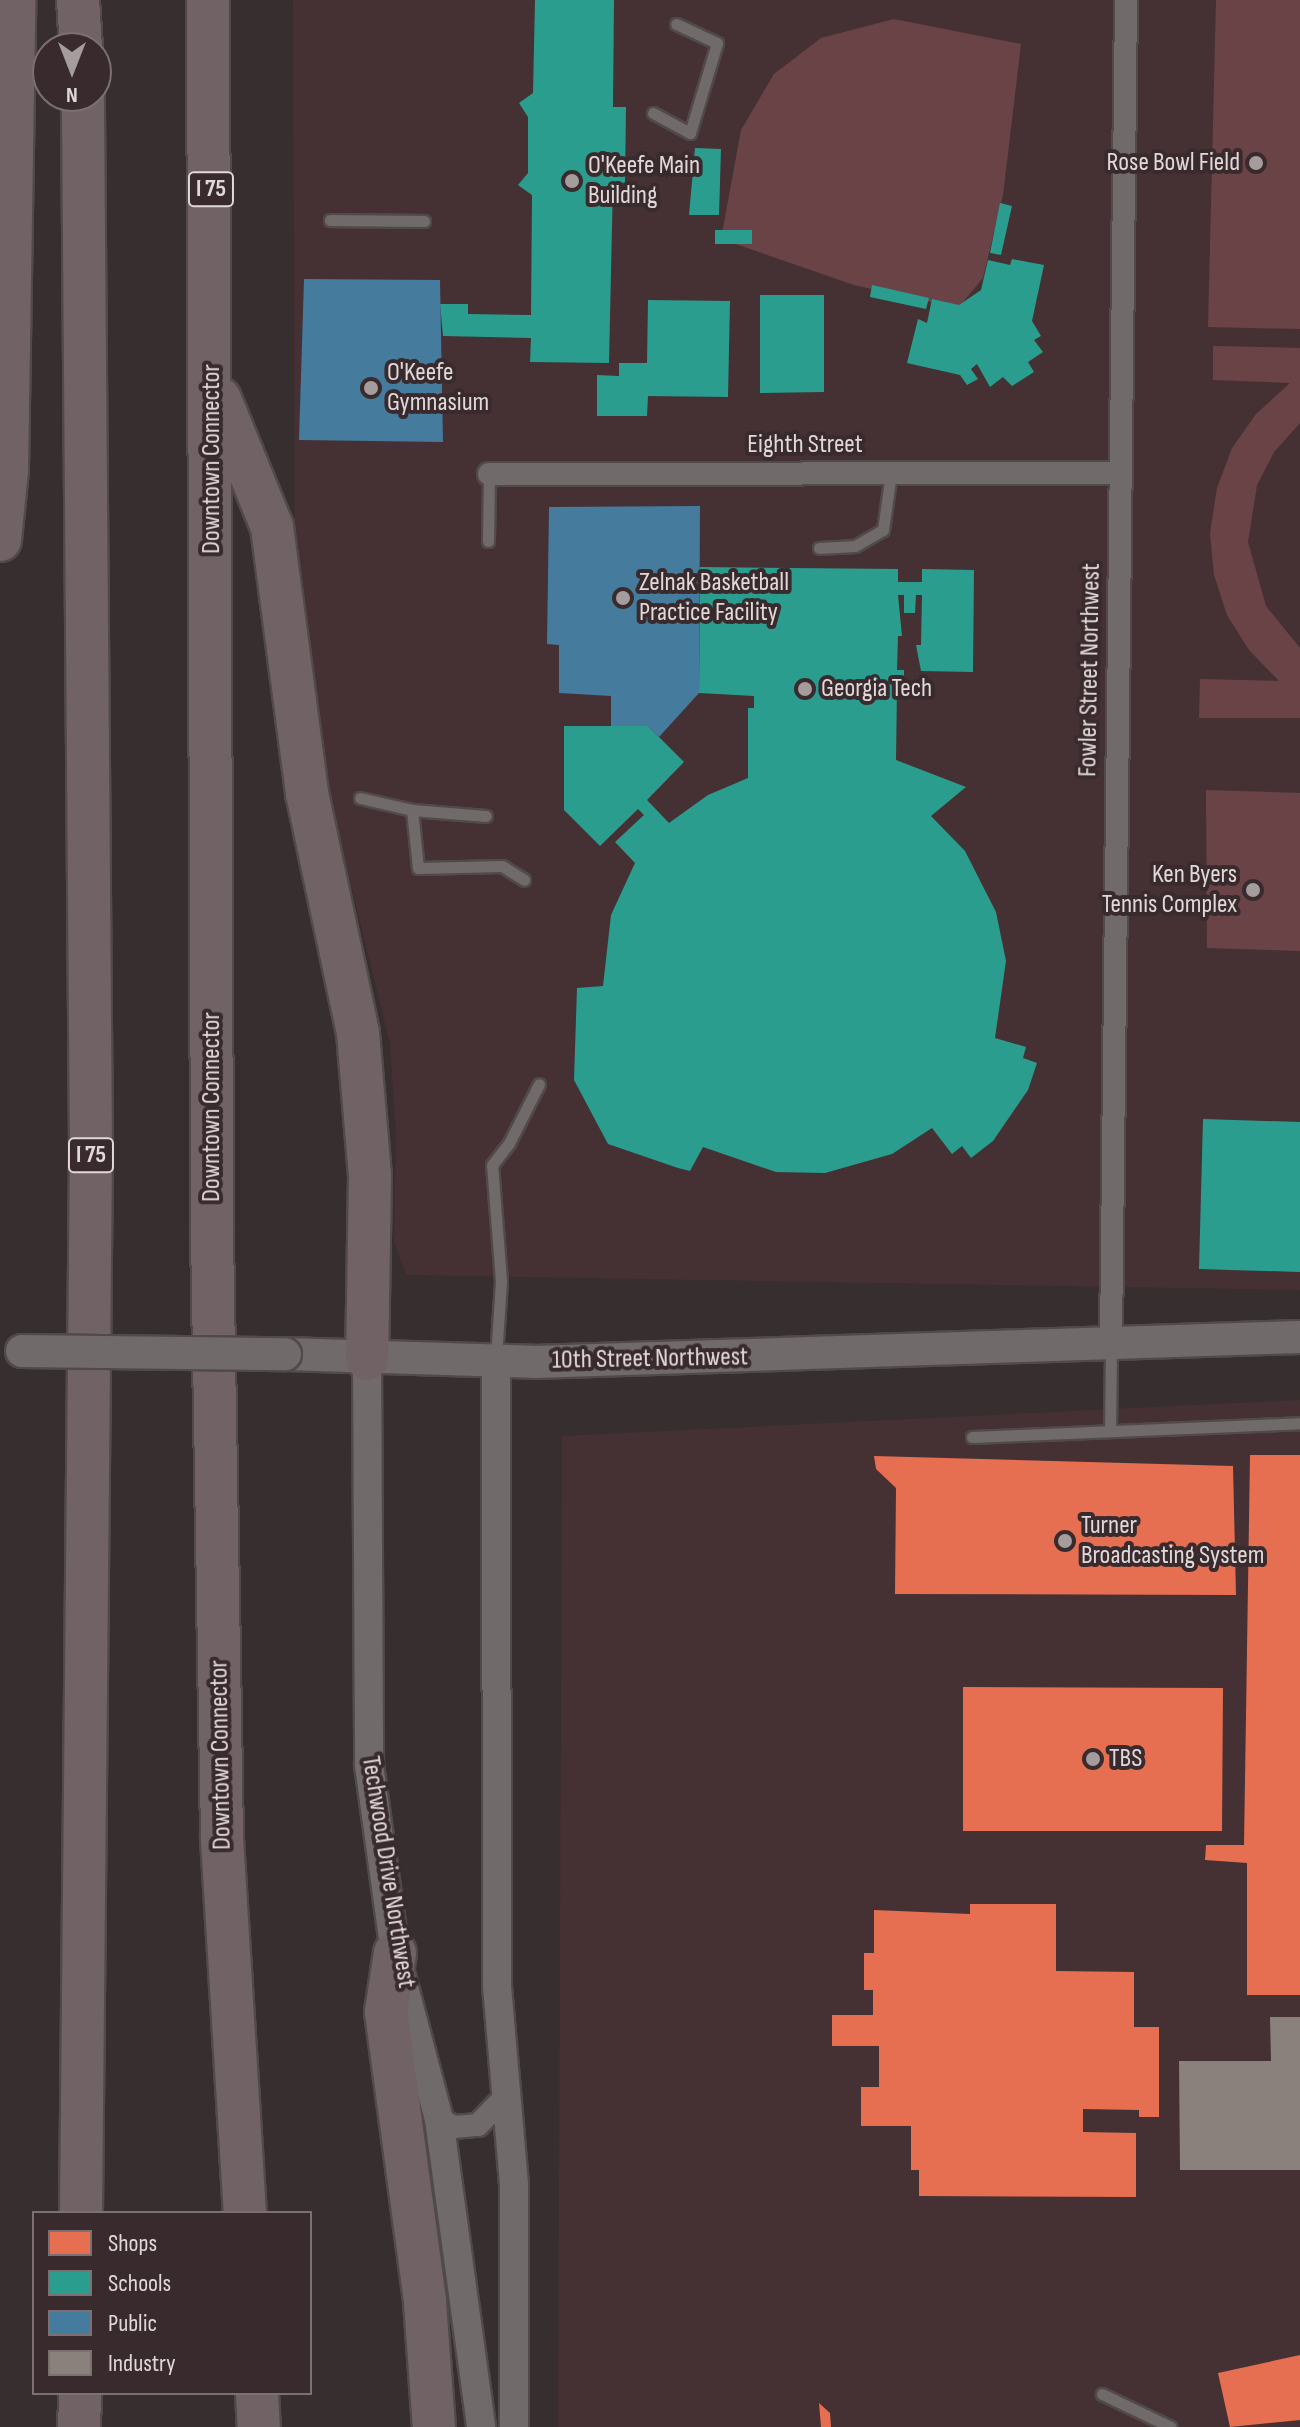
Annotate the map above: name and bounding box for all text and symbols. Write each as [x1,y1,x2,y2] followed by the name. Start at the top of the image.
[32,32,112,112] north arrow
[66,81,78,108] text: N
[1107,147,1240,179] place label: Rose Bowl Field
[588,150,700,212] place label: O'Keefe Main Building
[1247,154,1265,172] marker: Rose Bowl Field
[187,169,235,209] road number: I 75
[563,172,581,190] marker: O'Keefe Main Building
[387,357,489,418] place label: O'Keefe Gymnasium
[196,364,228,554] street label: Downtown Connector
[362,379,380,397] marker: O'Keefe Gymnasium
[747,429,863,461] street label: Eighth Street
[1073,563,1107,777] street label: Fowler Street Northwest
[639,567,789,628] place label: Zelnak Basketball Practice Facility
[614,589,632,607] marker: Zelnak Basketball Practice Facility
[821,673,932,705] place label: Georgia Tech
[796,680,814,698] marker: Georgia Tech
[1102,859,1237,920] place label: Ken Byers Tennis Complex
[1244,881,1262,899] marker: Ken Byers Tennis Complex
[196,1012,228,1202] street label: Downtown Connector
[67,1135,115,1175] road number: I 75
[552,1342,748,1376] street label: 10th Street Northwest
[1081,1510,1264,1572] place label: Turner Broadcasting System
[1056,1532,1074,1550] marker: Turner Broadcasting System
[204,1660,238,1850] street label: Downtown Connector
[1109,1743,1142,1775] place label: TBS
[1084,1750,1102,1768] marker: TBS
[354,1754,422,1990] street label: Techwood Drive Northwest
[32,2211,312,2395] legend
[108,2229,157,2258] text: Shops
[108,2269,171,2298] text: Schools
[108,2309,157,2338] text: Public
[108,2349,175,2378] text: Industry

